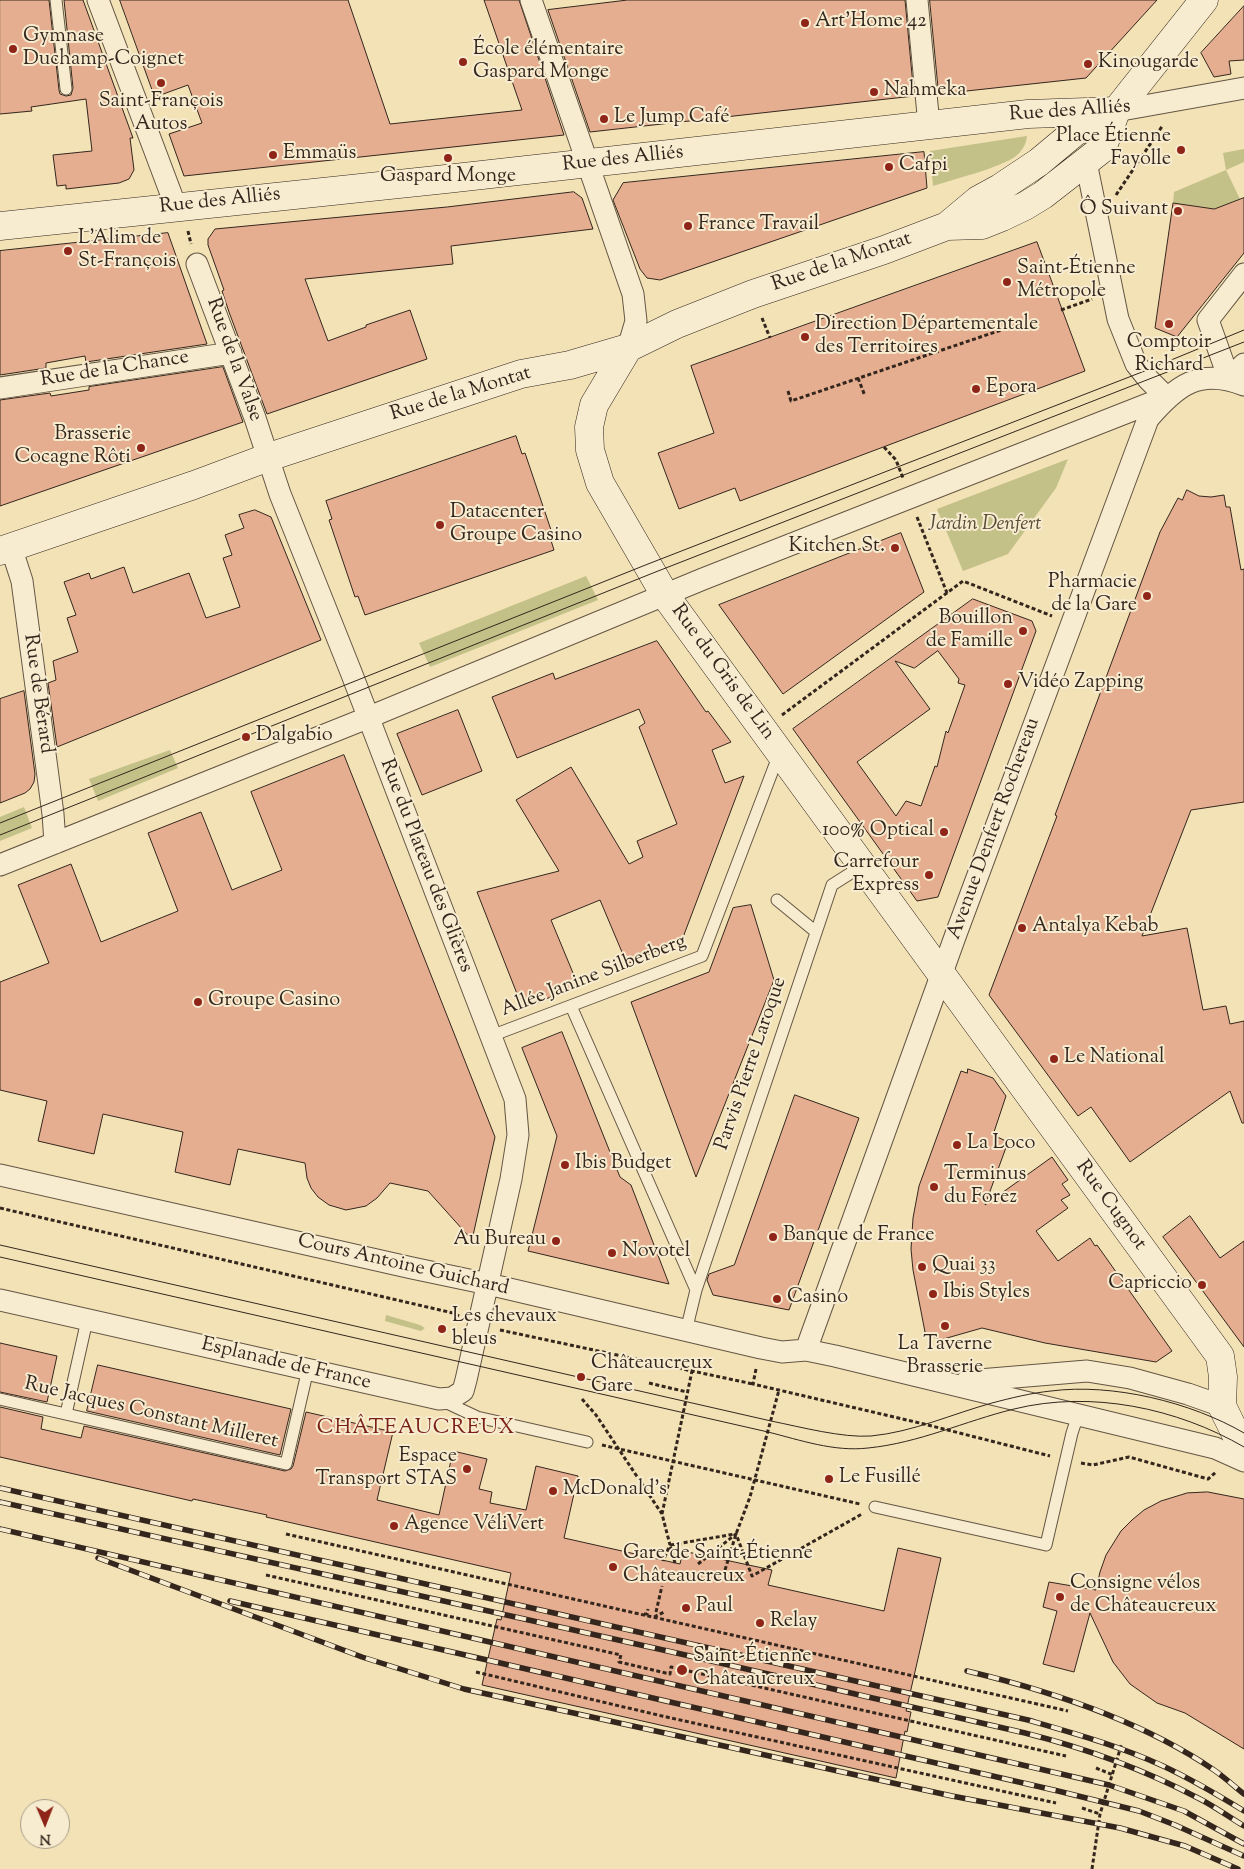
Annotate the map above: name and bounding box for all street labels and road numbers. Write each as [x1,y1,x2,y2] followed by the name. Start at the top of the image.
[1009,96,1131,128] street label: Rue des Alliés
[561,142,685,178] street label: Rue des Alliés
[158,184,282,220] street label: Rue des Alliés
[769,228,915,298] street label: Rue de la Montat
[200,295,266,425] street label: Rue de la Valse
[39,346,191,394] street label: Rue de la Chance
[388,362,534,428] street label: Rue de la Montat
[665,601,779,745] street label: Rue du Gris de Lin
[17,633,57,755] street label: Rue de Bérard
[944,715,1046,943] street label: Avenue Denfert Rochereau
[373,756,477,976] street label: Rue du Plateau des Glières
[498,931,690,1023] street label: Allée Janine Silberberg
[711,974,793,1154] street label: Parvis Pierre Laroque
[1069,1156,1151,1256] street label: Rue Cugnot
[295,1230,511,1302] street label: Cours Antoine Guichard
[199,1334,373,1396] street label: Esplanade de France
[22,1373,280,1455] street label: Rue Jacques Constant Milleret

